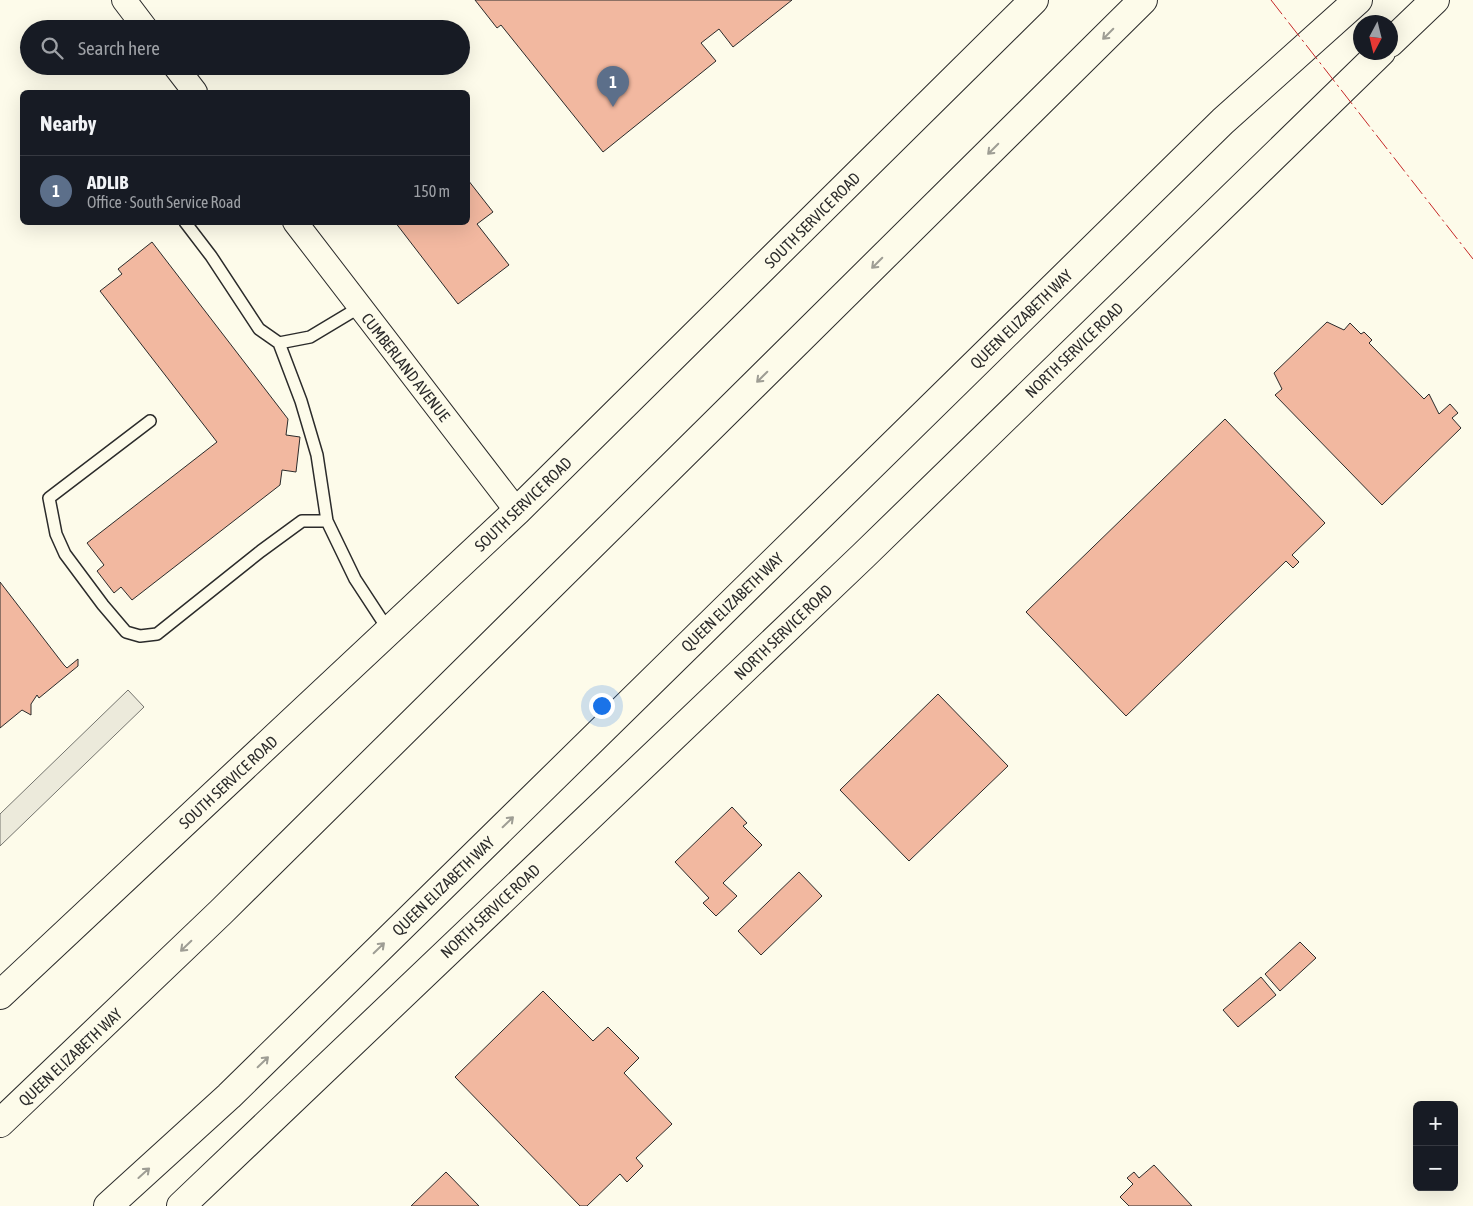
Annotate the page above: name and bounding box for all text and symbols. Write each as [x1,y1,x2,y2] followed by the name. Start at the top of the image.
[1353,15,1398,60] north arrow
[20,20,470,75] search box
[1102,28,1114,40] one-way arrow
[38,34,66,62] icon: search
[78,37,160,59] text: Search here
[597,66,629,107] pin: 1
[40,111,96,135] text: Nearby
[987,142,999,154] one-way arrow
[761,169,863,271] street label: SOUTH SERVICE ROAD
[87,171,128,193] text: ADLIB
[52,182,60,200] text: 1
[414,182,450,200] text: 150 m
[87,193,241,211] text: Office · South Service Road
[871,257,883,269] one-way arrow
[966,265,1076,372] street label: QUEEN ELIZABETH WAY
[1021,299,1127,401] street label: NORTH SERVICE ROAD
[358,309,454,425] street label: CUMBERLAND AVENUE
[755,371,768,383] one-way arrow
[471,453,575,555] street label: SOUTH SERVICE ROAD
[677,548,787,655] street label: QUEEN ELIZABETH WAY
[730,581,836,683] street label: NORTH SERVICE ROAD
[589,693,615,719] your location
[175,732,281,832] street label: SOUTH SERVICE ROAD
[501,817,513,829] one-way arrow
[388,832,498,939] street label: QUEEN ELIZABETH WAY
[437,860,543,962] street label: NORTH SERVICE ROAD
[180,940,193,952] one-way arrow
[373,942,385,955] one-way arrow
[15,1004,126,1109] street label: QUEEN ELIZABETH WAY
[257,1056,269,1068] one-way arrow
[1413,1101,1458,1191] map controls
[1413,1101,1458,1146] button: +
[1413,1146,1458,1191] button: −
[138,1167,151,1179] one-way arrow

